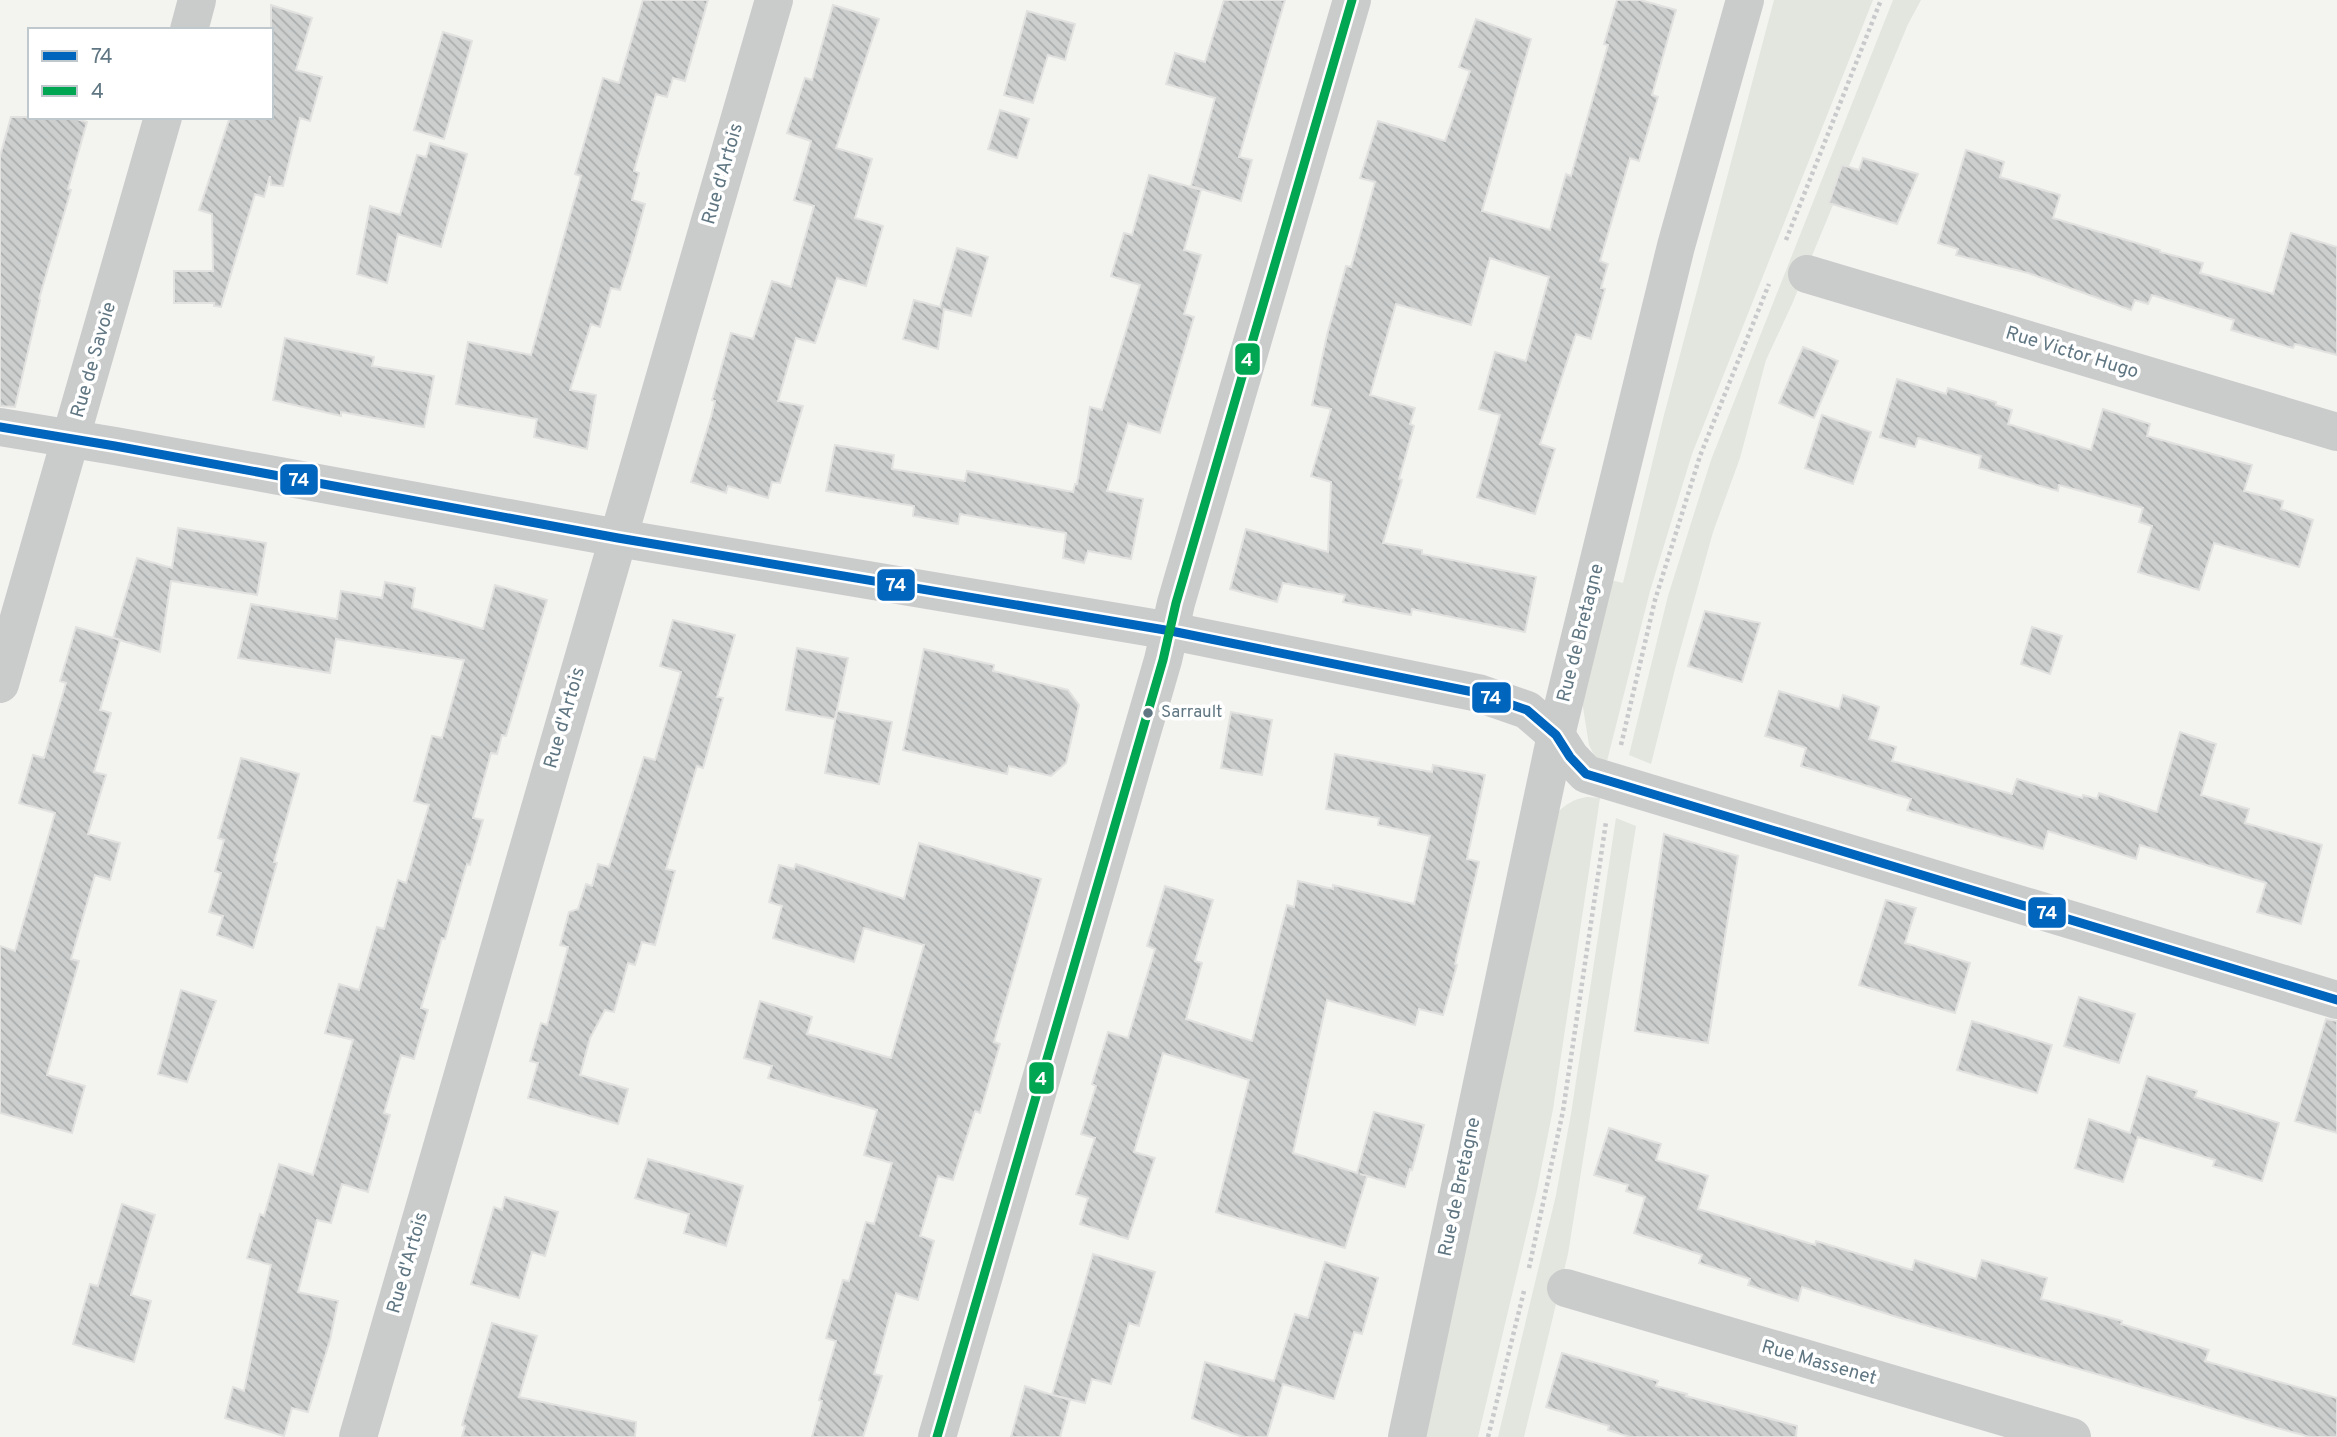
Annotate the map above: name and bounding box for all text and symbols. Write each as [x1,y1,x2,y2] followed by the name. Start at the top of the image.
[28,28,273,119] legend
[91,44,113,71] text: 74
[91,79,104,106] text: 4
[697,121,749,227] street label: Rue d'Artois
[66,299,122,421] street label: Rue de Savoie
[2003,321,2141,385] street label: Rue Victor Hugo
[1234,342,1261,376] line badge: 4
[1241,349,1253,373] text: 4
[279,463,319,496] line badge: 74
[289,469,309,493] text: 74
[1552,561,1610,705] street label: Rue de Bretagne
[876,568,916,602] line badge: 74
[886,574,906,598] text: 74
[539,665,591,771] street label: Rue d'Artois
[1471,681,1512,714] line badge: 74
[1481,687,1501,711] text: 74
[1161,702,1223,724] place label: Sarrault
[1141,706,1155,720] marker: Sarrault
[2027,896,2067,929] line badge: 74
[2037,902,2057,926] text: 74
[1028,1061,1055,1095] line badge: 4
[1035,1068,1047,1092] text: 4
[1434,1115,1486,1259] street label: Rue de Bretagne
[382,1210,434,1316] street label: Rue d'Artois
[1759,1335,1879,1391] street label: Rue Massenet

